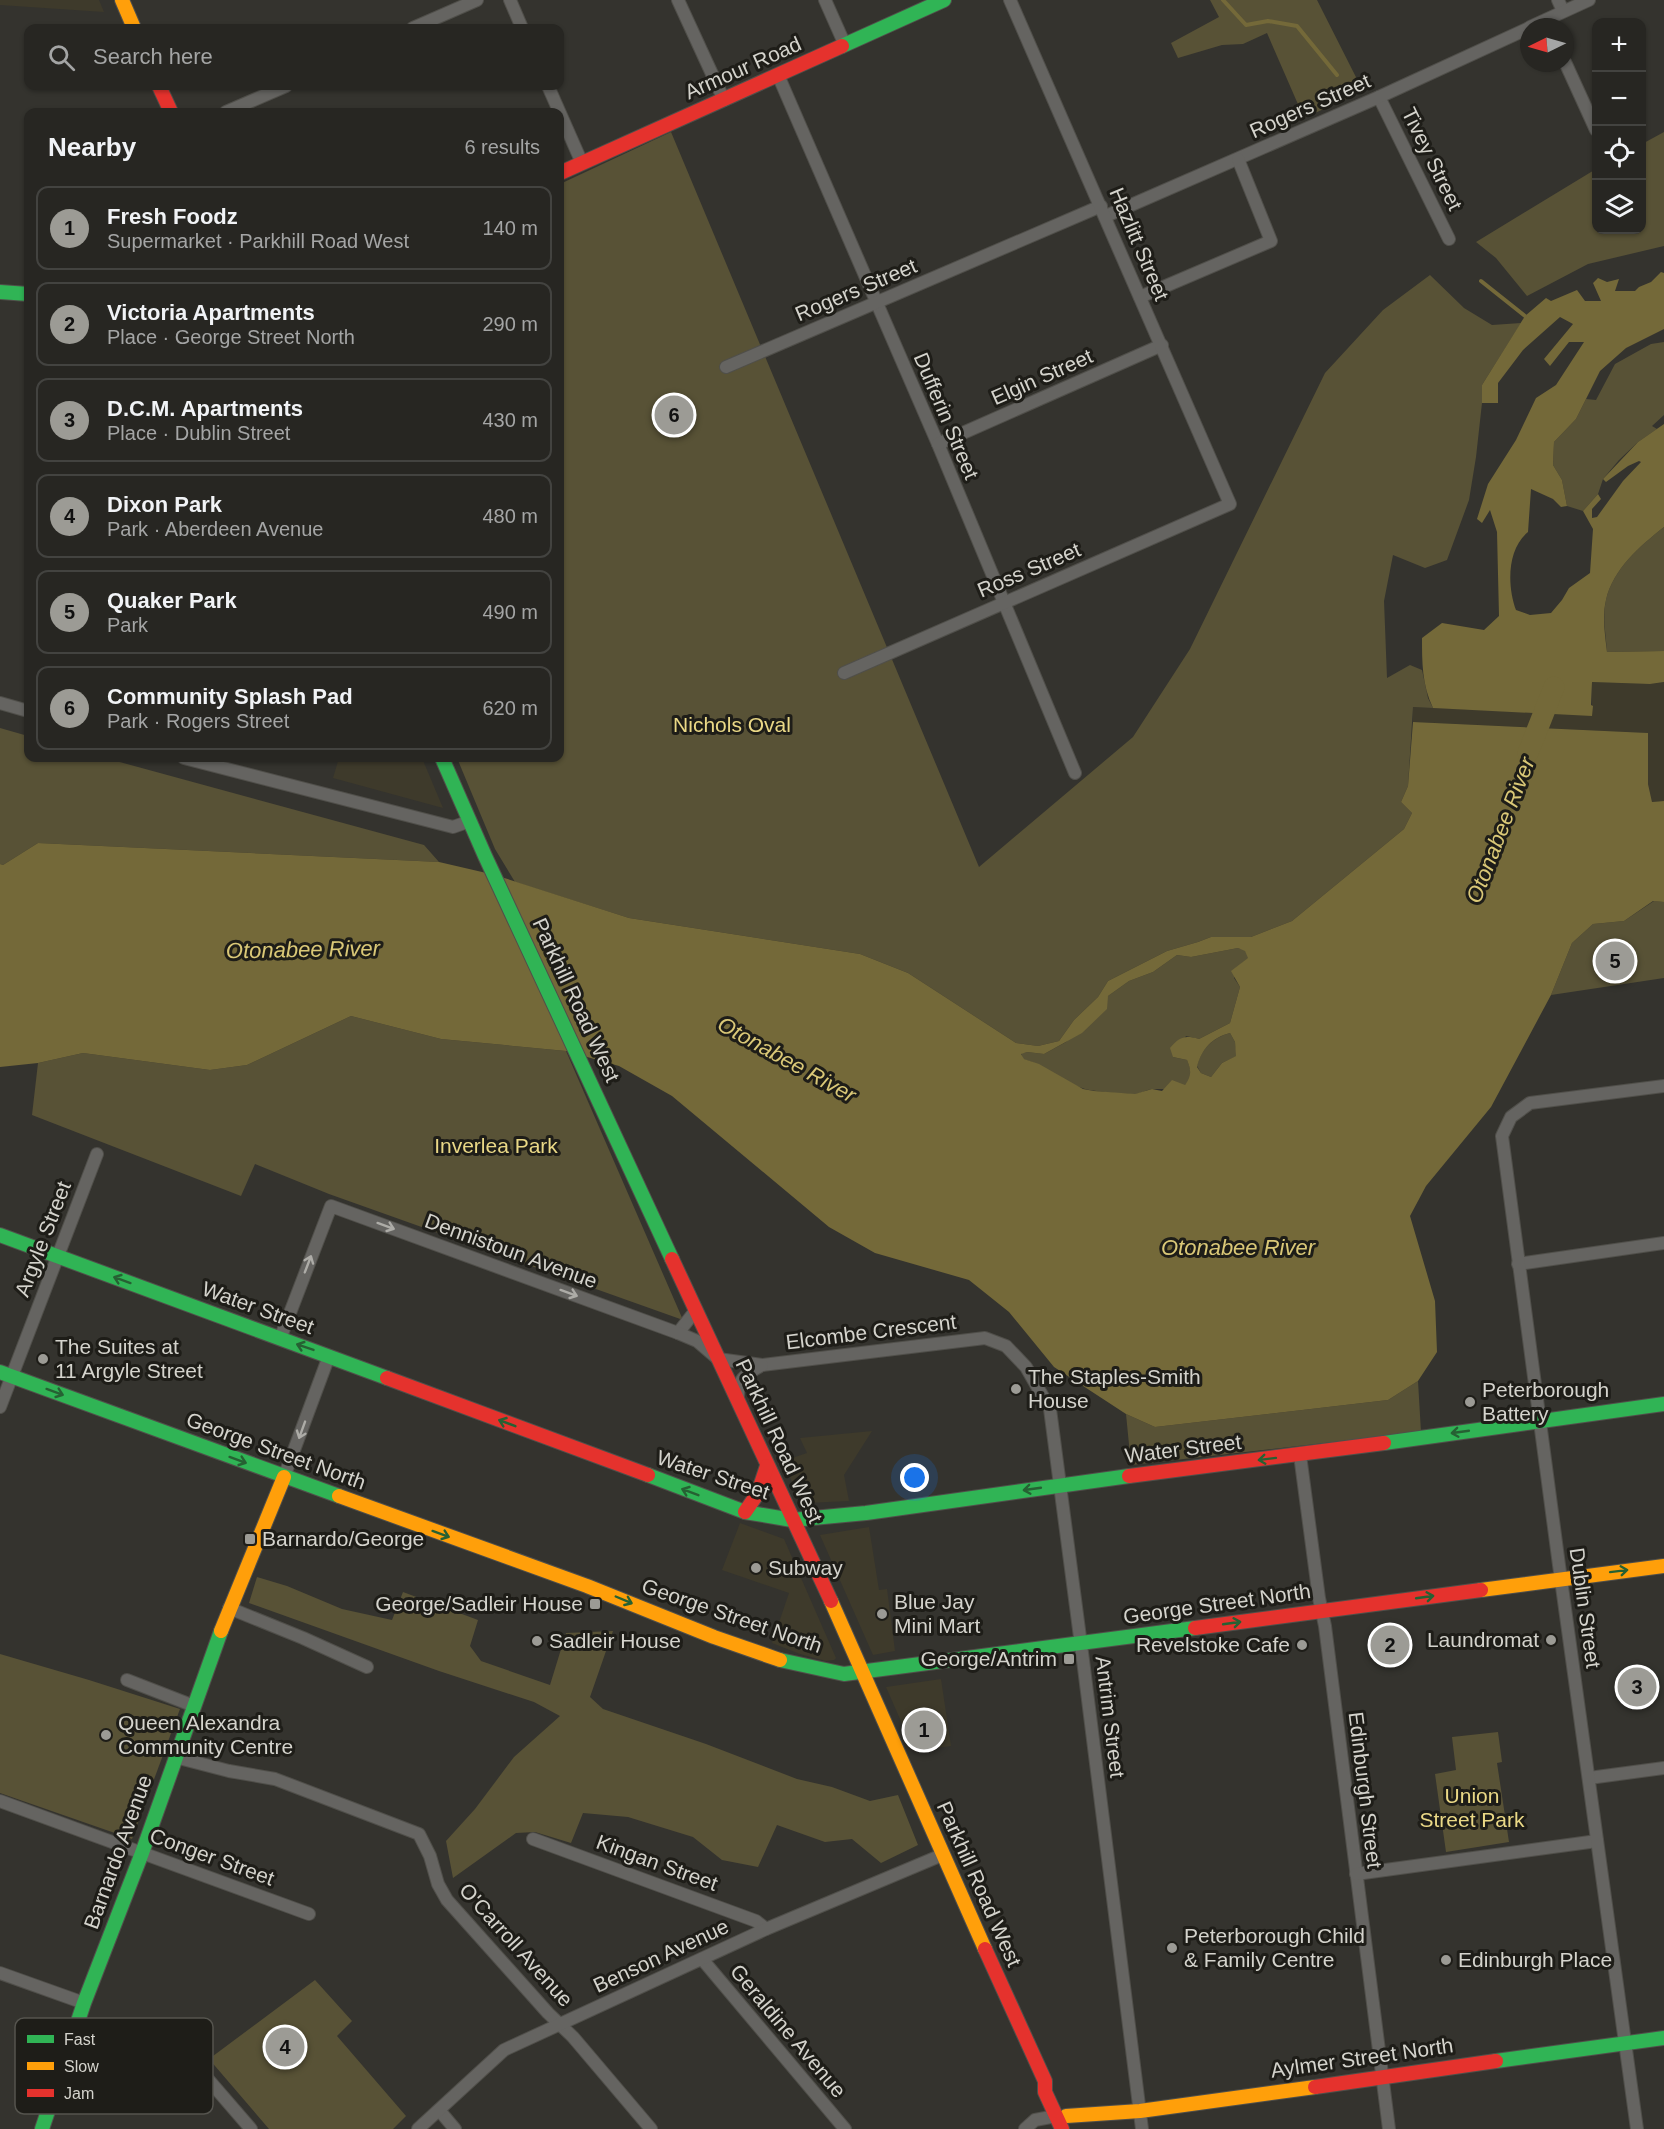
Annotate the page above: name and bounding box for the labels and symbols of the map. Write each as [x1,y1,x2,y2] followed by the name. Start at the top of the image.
[1520,18,1574,72] north arrow
[681,32,805,103] street label: Armour Road
[1246,69,1374,142] street label: Rogers Street
[1398,104,1467,214] street label: Tivey Street
[1105,184,1174,304] street label: Hazlitt Street
[792,254,920,325] street label: Rogers Street
[988,344,1096,409] street label: Elgin Street
[909,349,983,483] street label: Dufferin Street
[654,392,694,438] pin: 6
[974,537,1084,602] street label: Ross Street
[673,713,791,736] park label: Nichols Oval
[1461,752,1540,907] water label: Otonabee River
[528,914,625,1086] street label: Parkhill Road West
[226,936,382,963] water label: Otonabee River
[1596,938,1634,984] pin: 5
[713,1011,862,1109] water label: Otonabee River
[434,1134,558,1157] park label: Inverlea Park
[10,1178,75,1300] street label: Argyle Street
[422,1209,601,1292] street label: Dennistoun Avenue
[376,1221,395,1232] one-way arrow
[1161,1235,1317,1260] water label: Otonabee River
[304,1256,315,1274] one-way arrow
[113,1274,132,1285] one-way arrow
[199,1277,317,1338] street label: Water Street
[559,1288,578,1299] one-way arrow
[784,1310,958,1353] street label: Elcombe Crescent
[55,1335,203,1382] place label: The Suites at 11 Argyle Street
[296,1341,315,1352] one-way arrow
[36,1352,50,1366] marker: The Suites at 11 Argyle Street
[731,1355,828,1527] street label: Parkhill Road West
[1028,1365,1201,1412] place label: The Staples-Smith House
[1482,1378,1609,1425] place label: Peterborough Battery
[1009,1382,1023,1396] marker: The Staples-Smith House
[45,1387,64,1398] one-way arrow
[1463,1395,1477,1409] marker: Peterborough Battery
[183,1407,369,1494] street label: George Street North
[498,1417,517,1428] one-way arrow
[296,1421,307,1439] one-way arrow
[1451,1426,1471,1437] one-way arrow
[1123,1430,1243,1467] street label: Water Street
[654,1445,773,1504] street label: Water Street
[1258,1454,1278,1465] one-way arrow
[228,1455,246,1466] one-way arrow
[900,1463,929,1492] your location
[1023,1483,1043,1494] one-way arrow
[681,1485,700,1496] one-way arrow
[262,1527,424,1550] place label: Barnardo/George
[431,1529,449,1540] one-way arrow
[243,1532,257,1546] marker: Barnardo/George
[1566,1546,1605,1670] street label: Dublin Street
[768,1556,843,1579] place label: Subway
[749,1561,763,1575] marker: Subway
[1608,1566,1628,1577] one-way arrow
[639,1574,825,1657] street label: George Street North
[1122,1579,1312,1628] street label: George Street North
[894,1590,981,1637] place label: Blue Jay Mini Mart
[1415,1591,1435,1602] one-way arrow
[375,1592,583,1615] place label: George/Sadleir House
[614,1595,632,1606] one-way arrow
[588,1597,602,1611] marker: George/Sadleir House
[875,1607,889,1621] marker: Blue Jay Mini Mart
[1222,1618,1241,1629] one-way arrow
[1370,1622,1410,1668] pin: 2
[1427,1628,1539,1651] place label: Laundromat
[549,1629,681,1652] place label: Sadleir House
[1136,1633,1290,1656] place label: Revelstoke Cafe
[1544,1633,1558,1647] marker: Laundromat
[530,1634,544,1648] marker: Sadleir House
[1295,1638,1309,1652] marker: Revelstoke Cafe
[920,1647,1057,1670] place label: George/Antrim
[1062,1652,1076,1666] marker: George/Antrim
[1092,1655,1129,1779] street label: Antrim Street
[1618,1664,1656,1710] pin: 3
[904,1708,944,1752] pin: 1
[1344,1710,1387,1870] street label: Edinburgh Street
[118,1711,293,1758] place label: Queen Alexandra Community Centre
[99,1728,113,1742] marker: Queen Alexandra Community Centre
[79,1772,156,1932] street label: Barnardo Avenue
[1419,1784,1525,1831] park label: Union Street Park
[933,1798,1026,1970] street label: Parkhill Road West
[147,1823,278,1890] street label: Conger Street
[593,1830,721,1895] street label: Kingan Street
[455,1878,578,2011] street label: O'Carroll Avenue
[589,1914,732,1997] street label: Benson Avenue
[1184,1924,1365,1971] place label: Peterborough Child & Family Centre
[1165,1941,1179,1955] marker: Peterborough Child & Family Centre
[1458,1948,1612,1971] place label: Edinburgh Place
[1439,1953,1453,1967] marker: Edinburgh Place
[726,1959,851,2102] street label: Geraldine Avenue
[15,2018,213,2114] legend
[266,2024,304,2070] pin: 4
[64,2031,96,2048] text: Fast
[1269,2033,1455,2082] street label: Aylmer Street North
[64,2058,99,2075] text: Slow
[64,2085,94,2102] text: Jam

